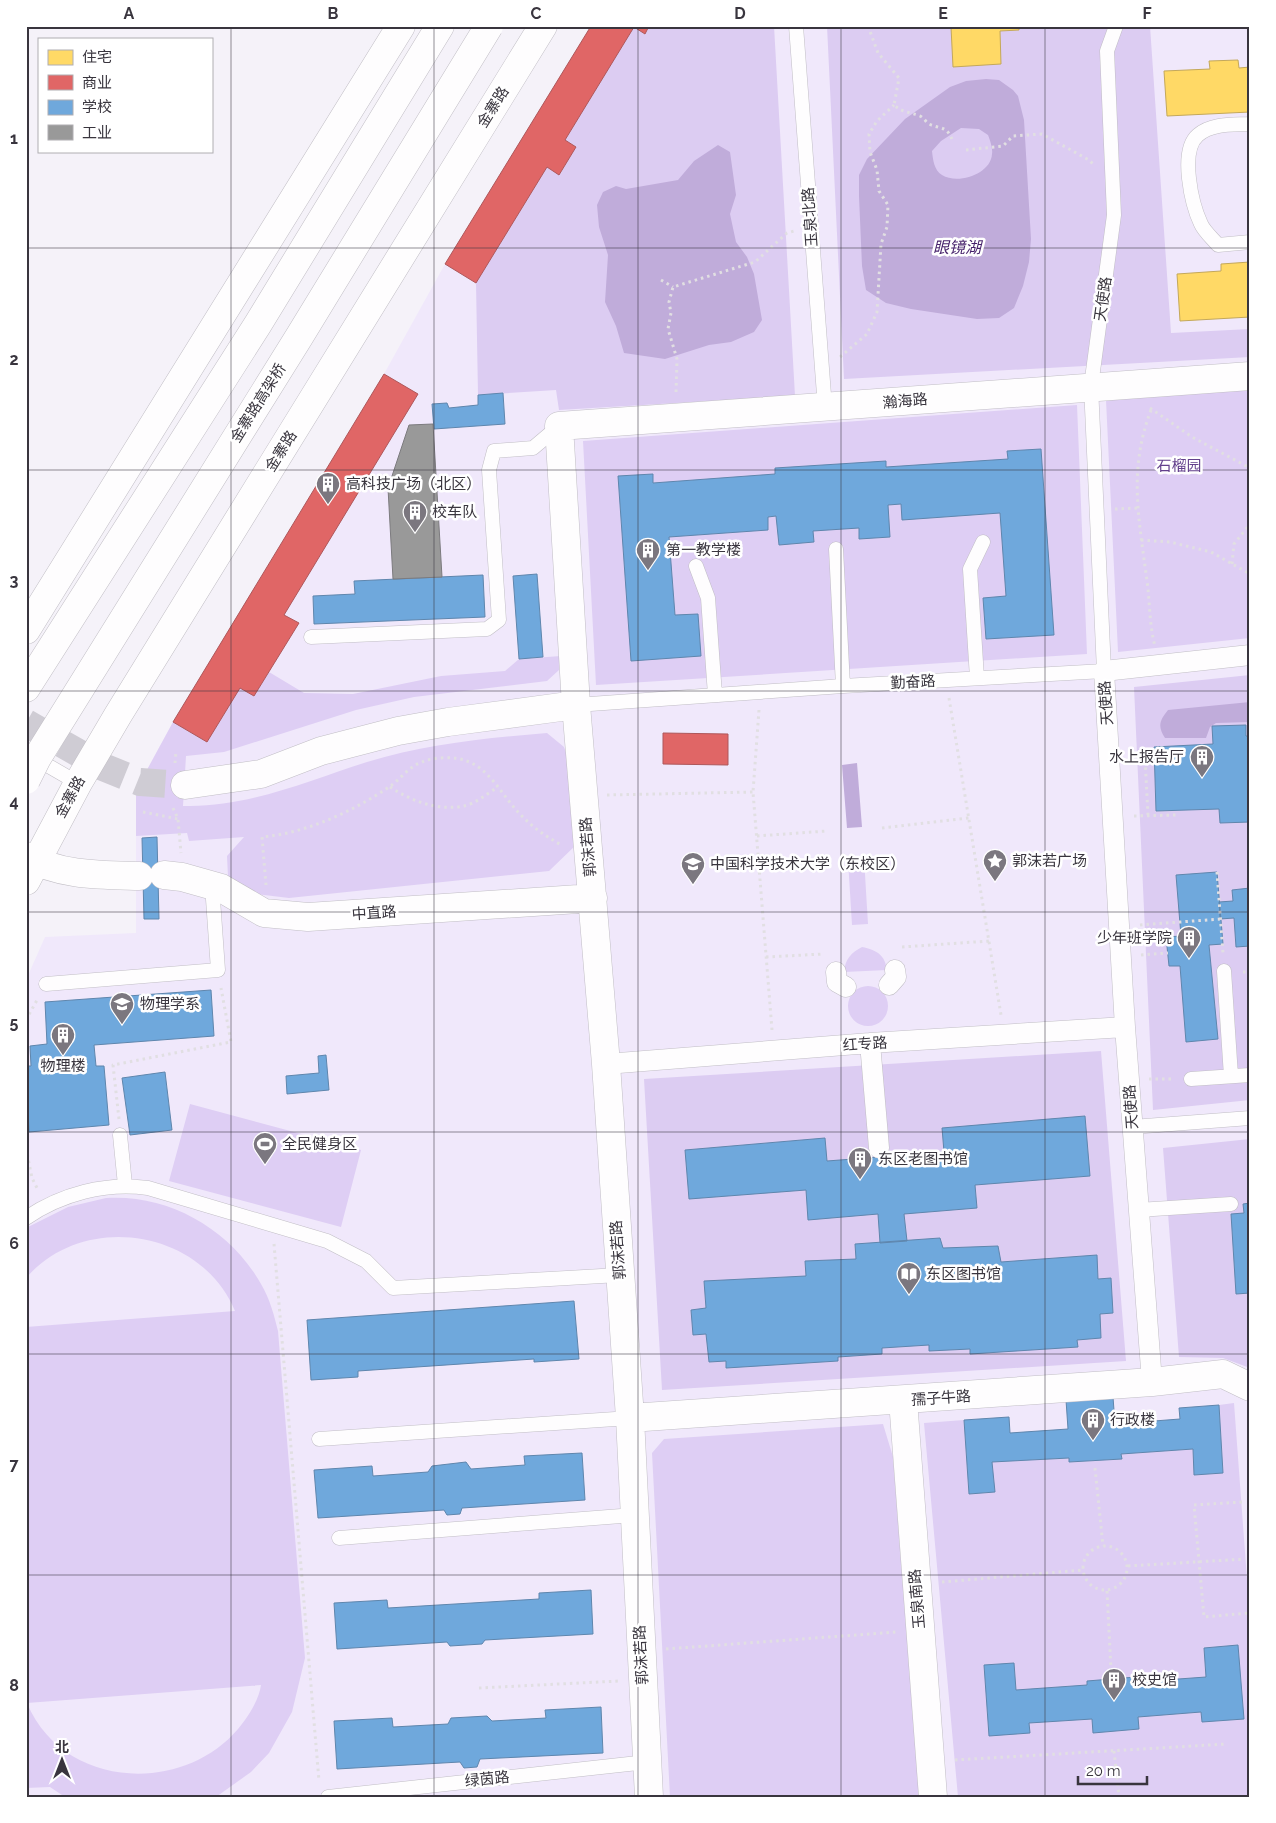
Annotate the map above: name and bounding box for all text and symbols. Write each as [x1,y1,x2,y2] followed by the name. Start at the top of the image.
[124,4,135,23] text: A
[328,4,339,23] text: B
[531,4,542,23] text: C
[734,4,746,23] text: D
[938,4,948,23] text: E
[1142,4,1152,23] text: F
[38,38,212,152] legend
[82,48,112,66] text: 住宅
[82,74,112,92] text: 商业
[473,83,513,131] street label: 金寨路
[82,98,112,116] text: 学校
[82,124,112,142] text: 工业
[10,129,18,148] text: 1
[799,186,821,248] street label: 玉泉北路
[933,238,984,257] water label: 眼镜湖
[1091,275,1115,323] street label: 天使路
[9,350,19,369] text: 2
[227,360,289,446] street label: 金寨路高架桥
[882,390,928,412] street label: 瀚海路
[261,427,301,475] street label: 金寨路
[1156,457,1202,475] park label: 石榴园
[315,471,341,505] building icon: 高科技广场（北区）
[346,475,481,493] place label: 高科技广场（北区）
[402,499,428,533] building icon: 校车队
[432,503,477,521] place label: 校车队
[635,537,661,571] building icon: 第一教学楼
[666,541,741,559] place label: 第一教学楼
[10,571,19,590] text: 3
[890,672,936,692] street label: 勤奋路
[1095,680,1117,726] street label: 天使路
[1189,744,1215,778] building icon: 水上报告厅
[1109,748,1184,766] place label: 水上报告厅
[51,773,89,821] street label: 金寨路
[9,792,19,811] text: 4
[576,816,600,878] street label: 郭沫若路
[982,848,1008,882] place icon: 郭沫若广场
[680,851,706,885] school or university icon: 中国科学技术大学（东校区）
[1012,852,1087,870] place label: 郭沫若广场
[710,855,905,873] place label: 中国科学技术大学（东校区）
[351,902,397,924] street label: 中直路
[1176,925,1202,959] building icon: 少年班学院
[1097,929,1172,947] place label: 少年班学院
[109,991,135,1025] school or university icon: 物理学系
[140,995,200,1013] place label: 物理学系
[10,1013,19,1032] text: 5
[50,1022,76,1056] building icon: 物理楼
[842,1033,888,1055] street label: 红专路
[40,1057,86,1075] place label: 物理楼
[1120,1084,1142,1130] street label: 天使路
[252,1131,278,1165] sports icon: 全民健身区
[282,1135,357,1153] place label: 全民健身区
[847,1146,873,1180] building icon: 东区老图书馆
[878,1150,968,1168] place label: 东区老图书馆
[607,1219,629,1281] street label: 郭沫若路
[9,1234,19,1253] text: 6
[896,1261,922,1295] library icon: 东区图书馆
[926,1265,1001,1283] place label: 东区图书馆
[910,1387,972,1409] street label: 孺子牛路
[1080,1407,1106,1441] building icon: 行政楼
[1110,1411,1155,1429] place label: 行政楼
[10,1455,19,1474] text: 7
[905,1568,929,1630] street label: 玉泉南路
[630,1625,652,1685] street label: 郭沫若路
[1101,1667,1127,1701] building icon: 校史馆
[1132,1671,1177,1689] place label: 校史馆
[9,1676,19,1695] text: 8
[38,1736,88,1786] north arrow
[55,1739,69,1755] text: 北
[1078,1753,1147,1785] scale bar
[1086,1762,1121,1780] text: 20 m
[464,1768,510,1790] street label: 绿茵路

